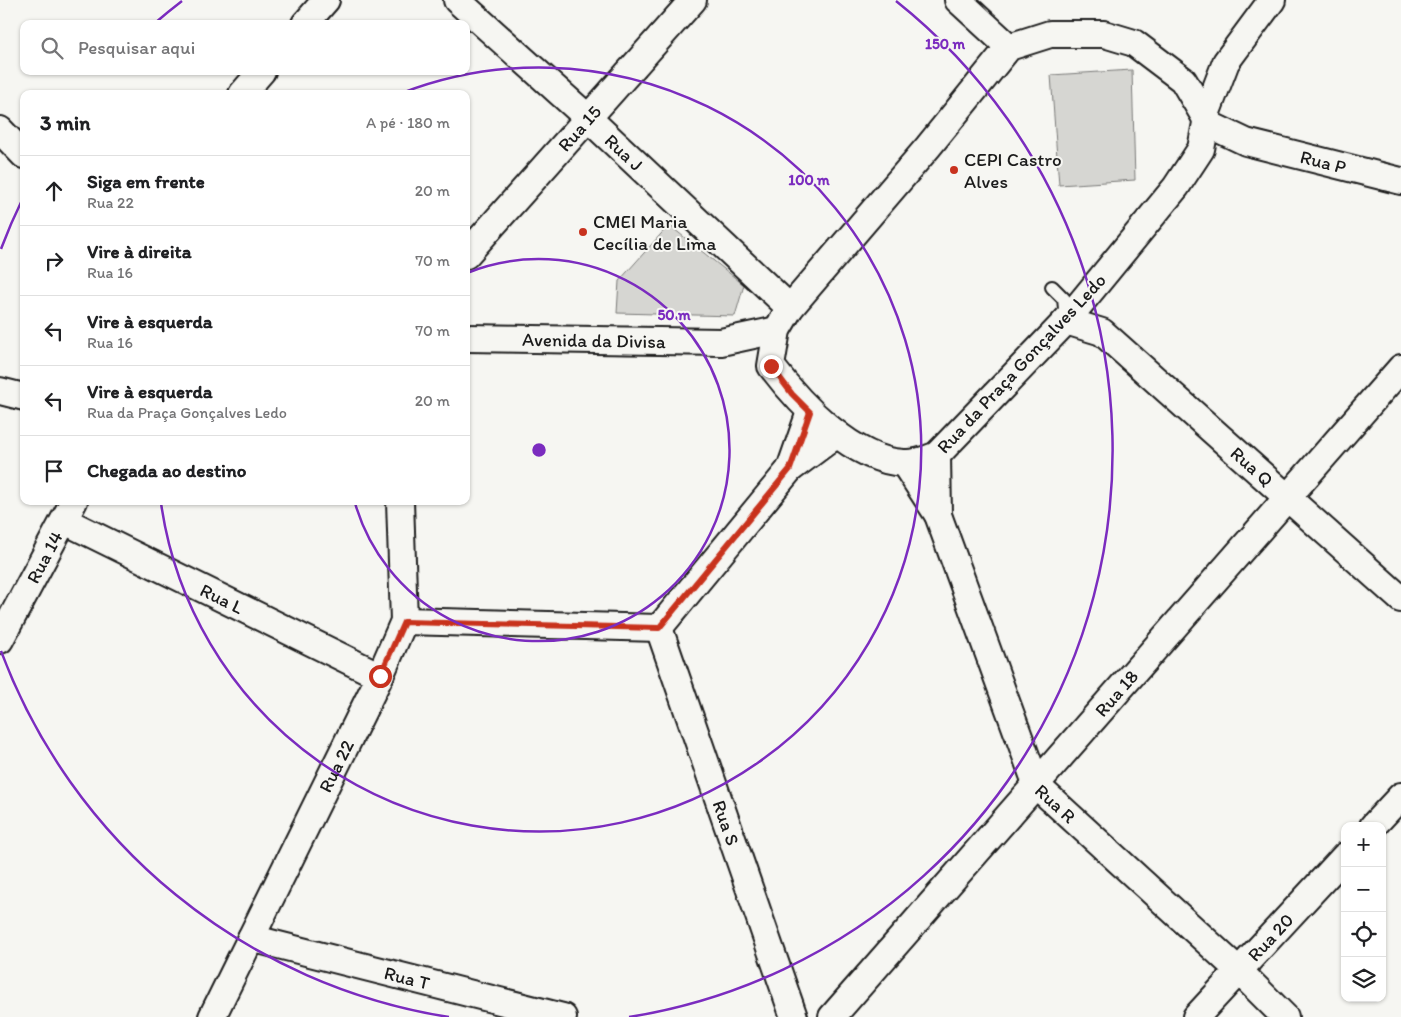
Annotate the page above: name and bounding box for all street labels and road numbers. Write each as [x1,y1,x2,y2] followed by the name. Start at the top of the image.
[553,100,606,156] street label: Rua 15
[600,129,648,176] street label: Rua J
[1298,145,1349,179] street label: Rua P
[932,269,1111,458] street label: Rua da Praça Gonçalves Ledo
[522,328,666,353] street label: Avenida da Divisa
[1226,441,1278,492] street label: Rua Q
[21,527,68,587] street label: Rua 14
[196,578,248,619] street label: Rua L
[1090,665,1143,721] street label: Rua 18
[314,736,359,796] street label: Rua 22
[1030,779,1081,828] street label: Rua R
[708,797,745,848] street label: Rua S
[1242,908,1298,966] street label: Rua 20
[382,961,433,995] street label: Rua T

